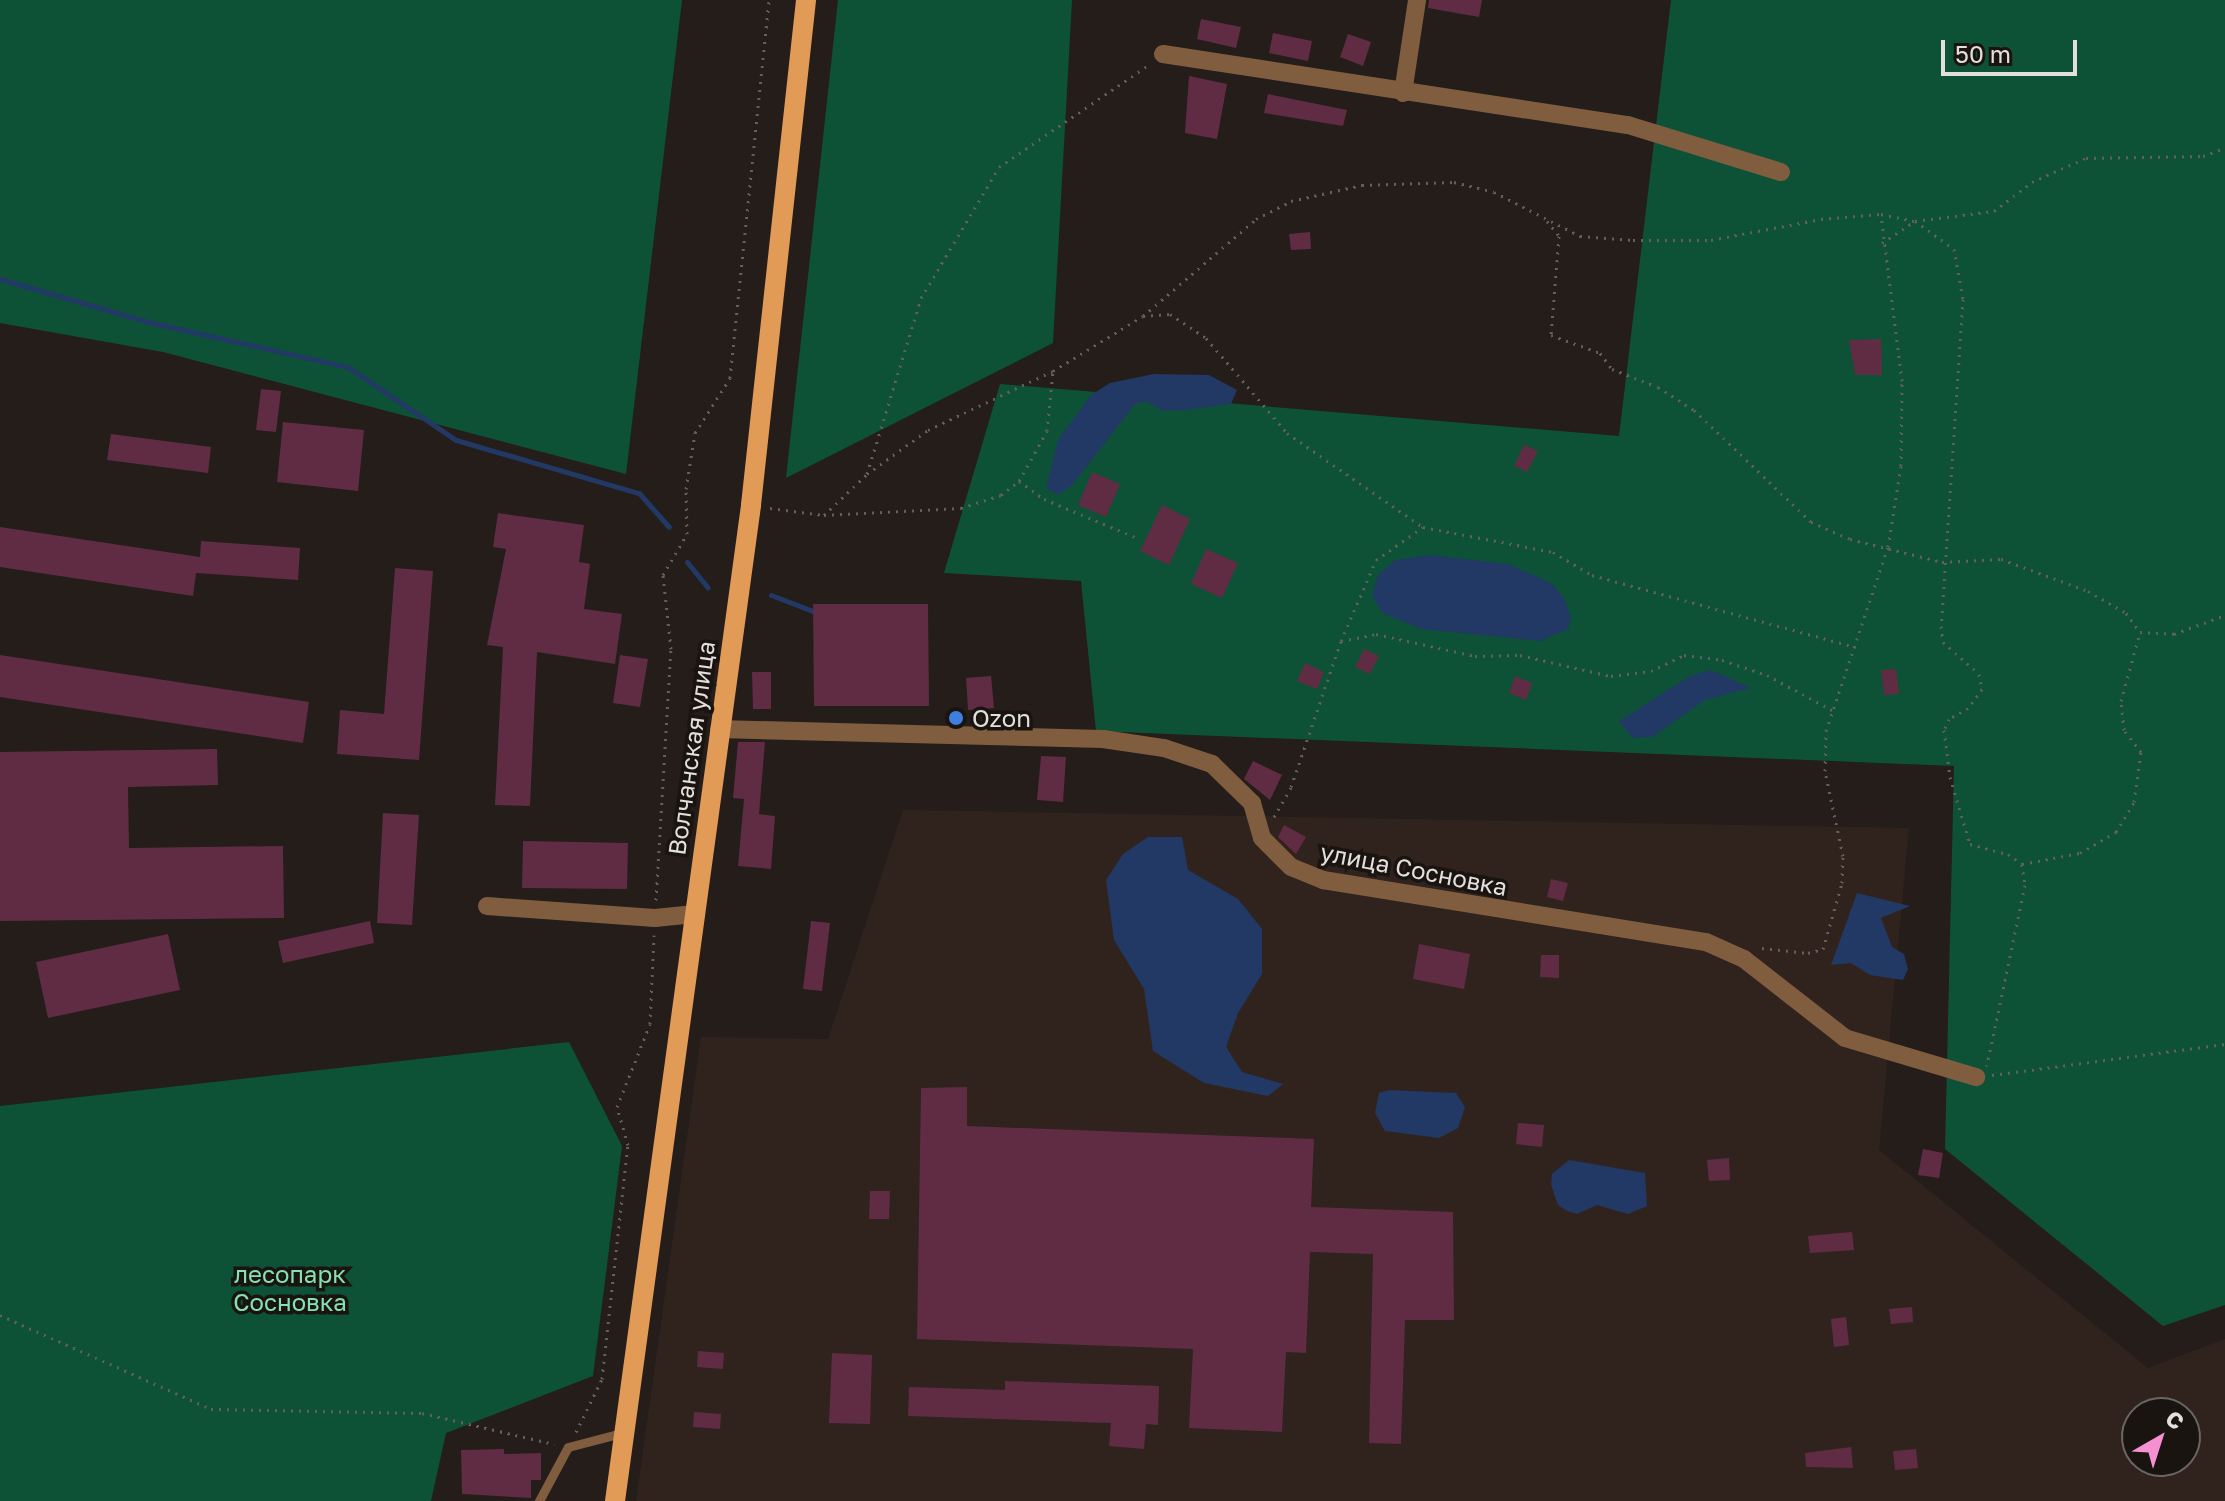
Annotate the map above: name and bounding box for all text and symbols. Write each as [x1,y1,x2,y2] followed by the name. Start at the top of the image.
[1945,24,2081,74] scale bar
[1955,39,2011,68] text: 50 m
[662,639,720,857] street label: Волчанская улица
[972,704,1031,732] place label: Ozon
[947,709,965,727] marker: Ozon
[1318,837,1510,901] street label: улица Сосновка
[233,1260,347,1316] park label: лесопарк Сосновка
[2121,1397,2201,1477] north arrow
[2161,1404,2190,1435] text: С

